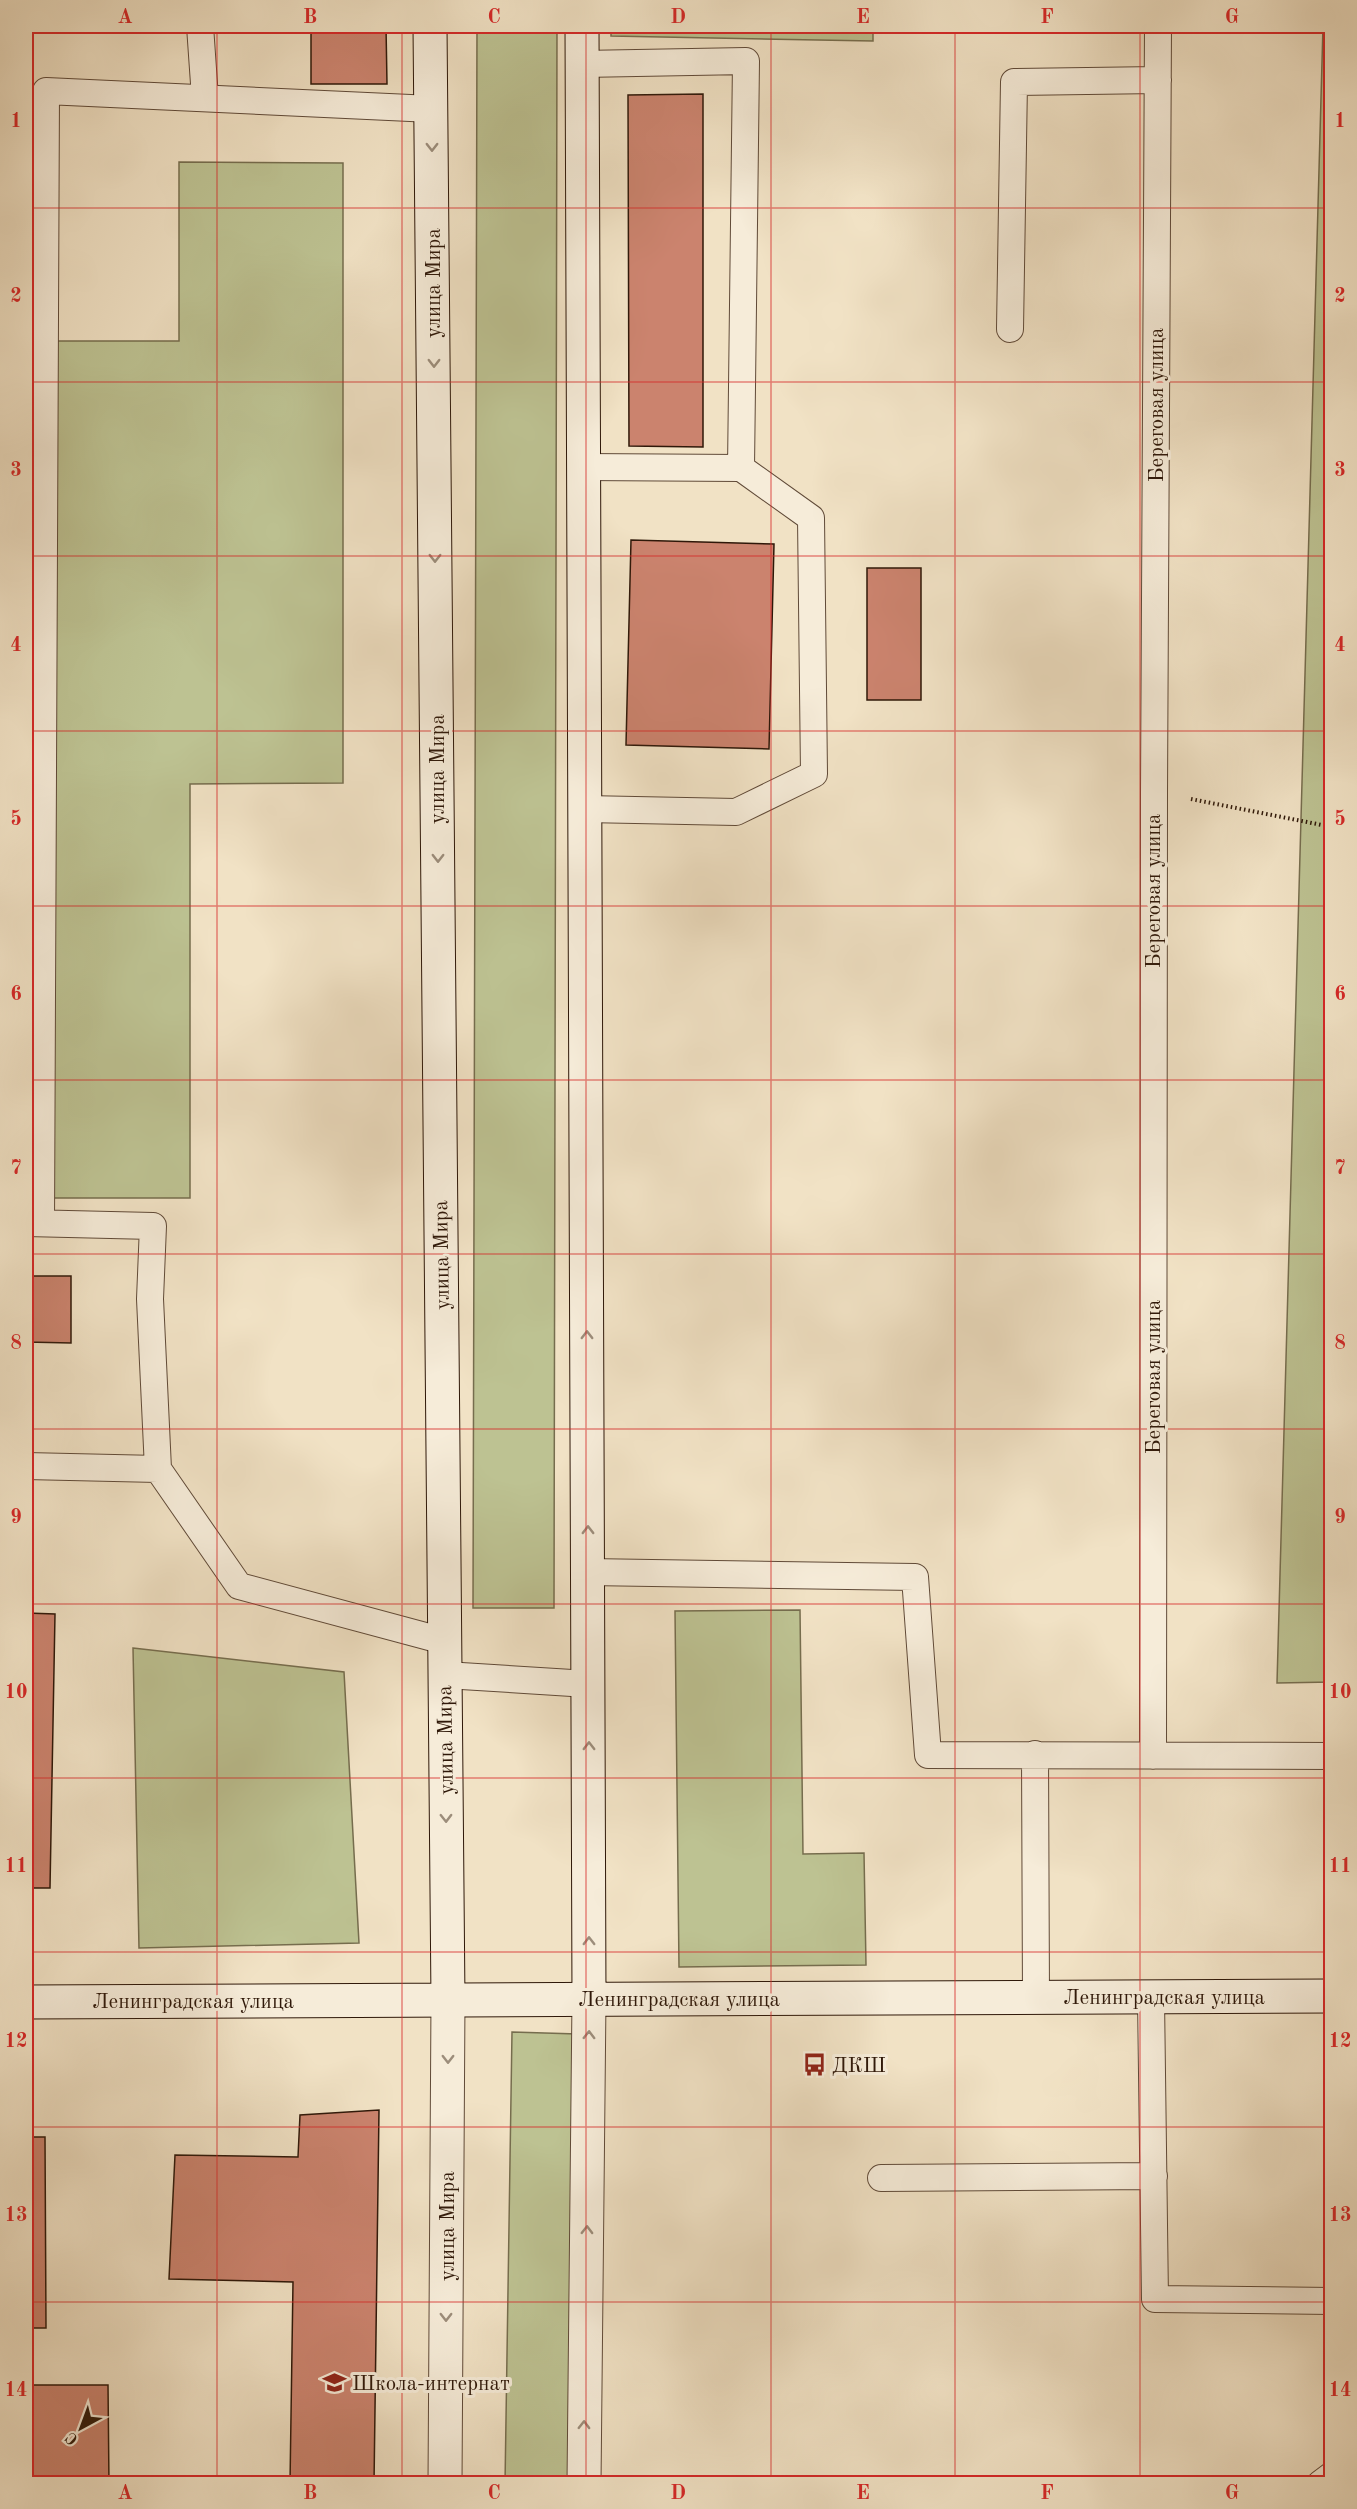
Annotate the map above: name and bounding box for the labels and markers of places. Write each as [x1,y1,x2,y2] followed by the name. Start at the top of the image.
[801,2052,827,2078] bus stop icon: ДКШ
[832,2056,886,2077] place label: ДКШ
[321,2370,347,2396] school or university icon: Школа-интернат
[352,2374,510,2395] place label: Школа-интернат

